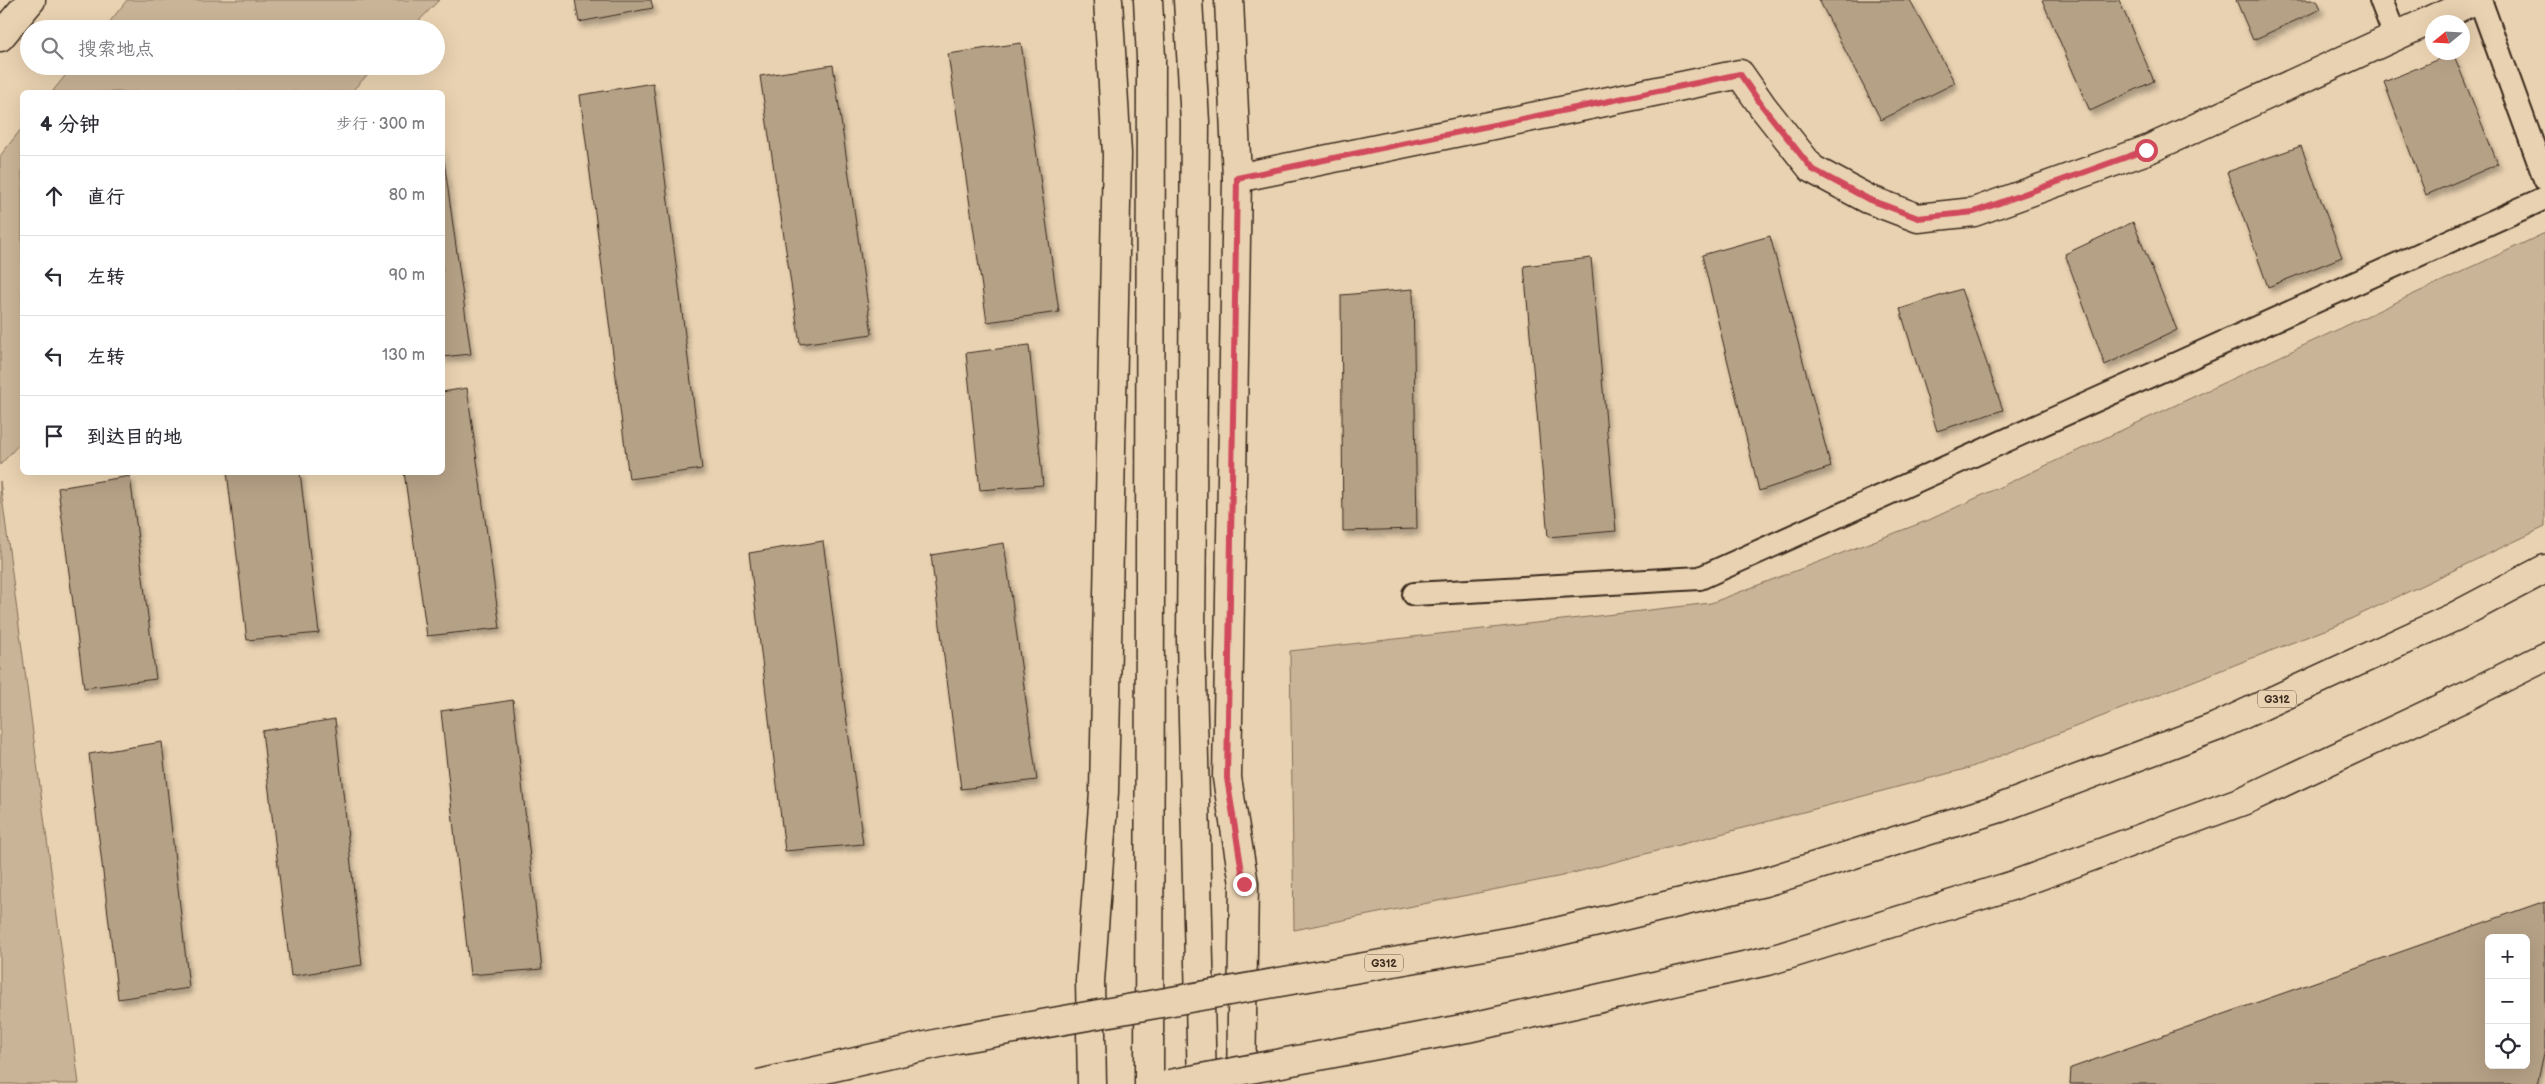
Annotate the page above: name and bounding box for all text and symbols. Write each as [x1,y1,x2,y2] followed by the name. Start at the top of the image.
[2425,15,2470,60] north arrow
[20,20,445,75] search box
[38,34,66,62] icon: search
[78,38,154,61] text: 搜索地点
[40,112,100,137] text: 4 分钟
[336,115,425,134] text: 步行 · 300 m
[2135,139,2158,162] route start
[40,182,68,210] icon: ahead
[87,186,125,209] text: 直行
[389,186,425,205] text: 80 m
[40,262,68,290] icon: left
[87,266,125,289] text: 左转
[389,266,425,285] text: 90 m
[40,342,68,370] icon: left
[87,346,125,369] text: 左转
[382,346,425,365] text: 130 m
[40,422,68,450] icon: arrive
[87,426,182,449] text: 到达目的地
[2258,691,2296,708] road number: G312
[1233,873,1256,896] route end
[2485,934,2530,1069] map controls
[2485,934,2530,979] button: +
[1365,954,1403,971] road number: G312
[2485,979,2530,1024] button: −
[2485,1024,2530,1069] button: locate

